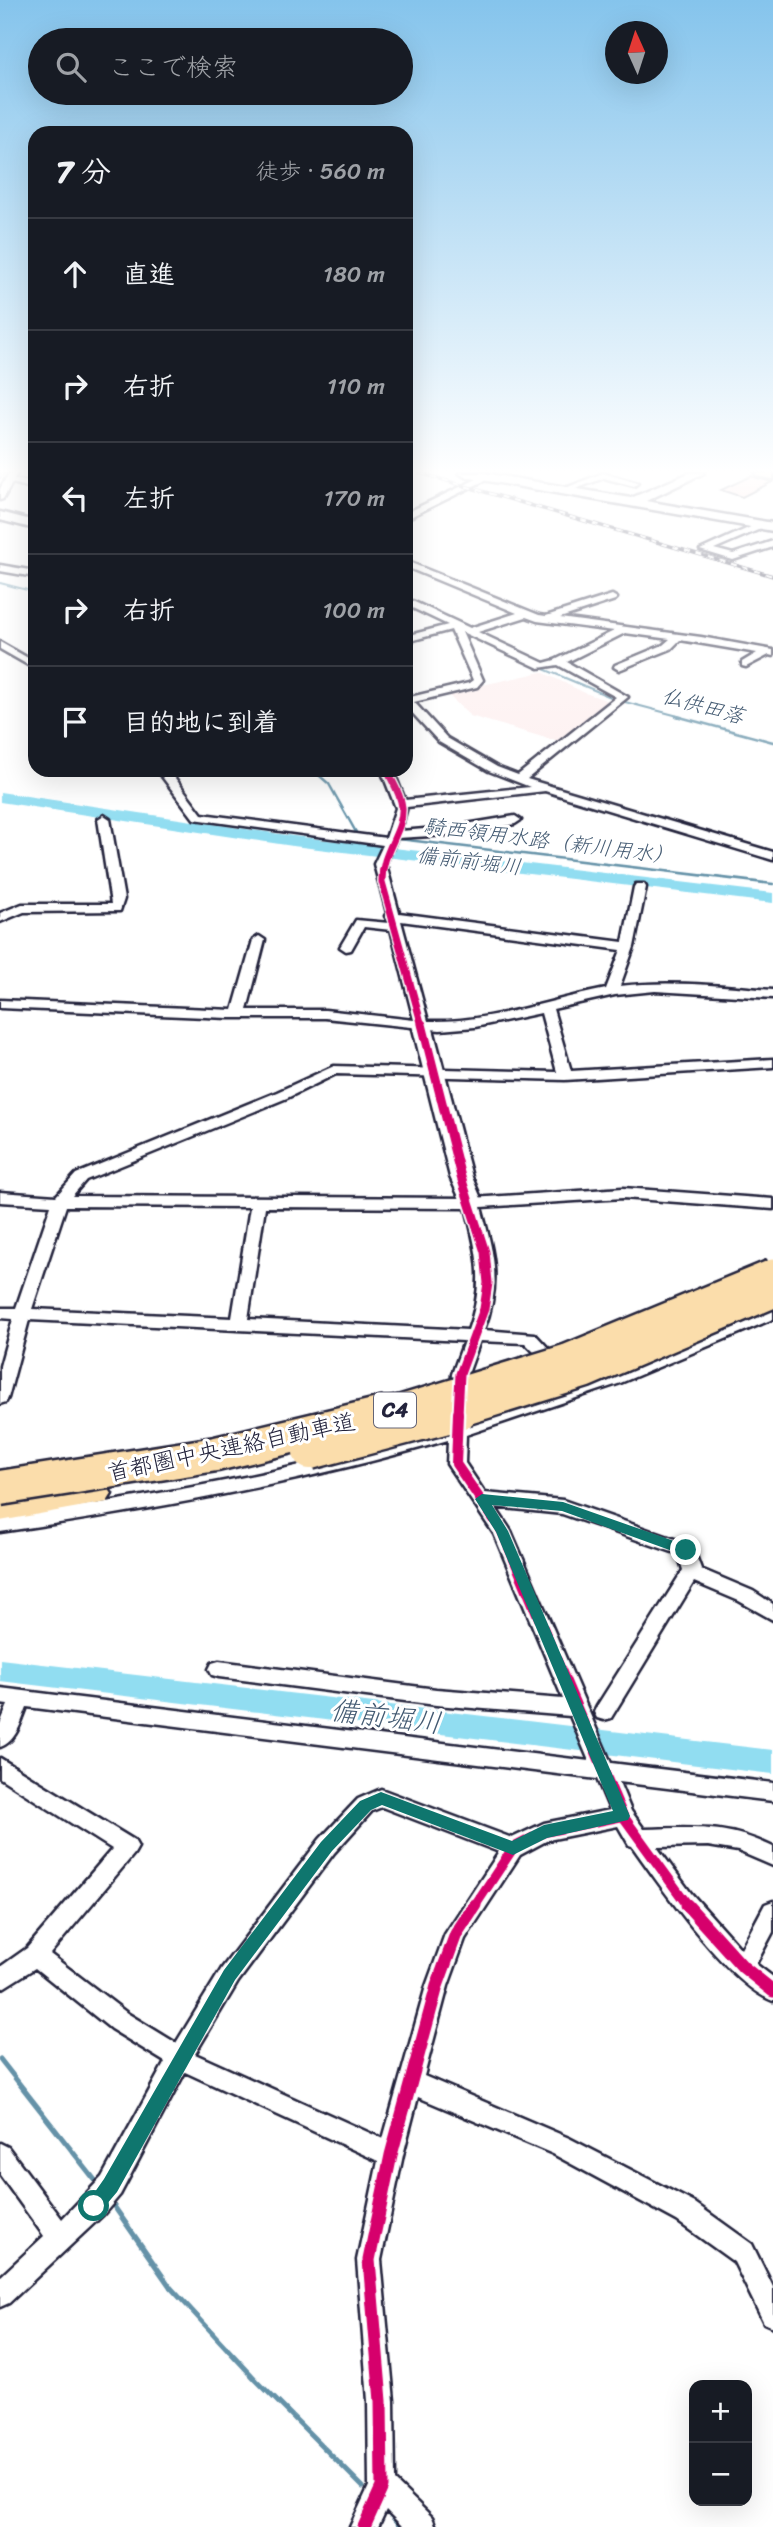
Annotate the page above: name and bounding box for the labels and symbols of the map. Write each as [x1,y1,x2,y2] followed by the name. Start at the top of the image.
[605,21,668,84] north arrow
[658,677,750,736] water label: 仏供田落
[422,807,676,875] water label: 騎西領用水路（新川用水）
[415,836,523,886] water label: 備前前堀川
[374,1392,416,1428] road number: C4
[103,1401,359,1494] street label: 首都圏中央連絡自動車道
[670,1534,701,1565] route end
[327,1685,445,1748] water label: 備前堀川
[78,2190,109,2221] route start

